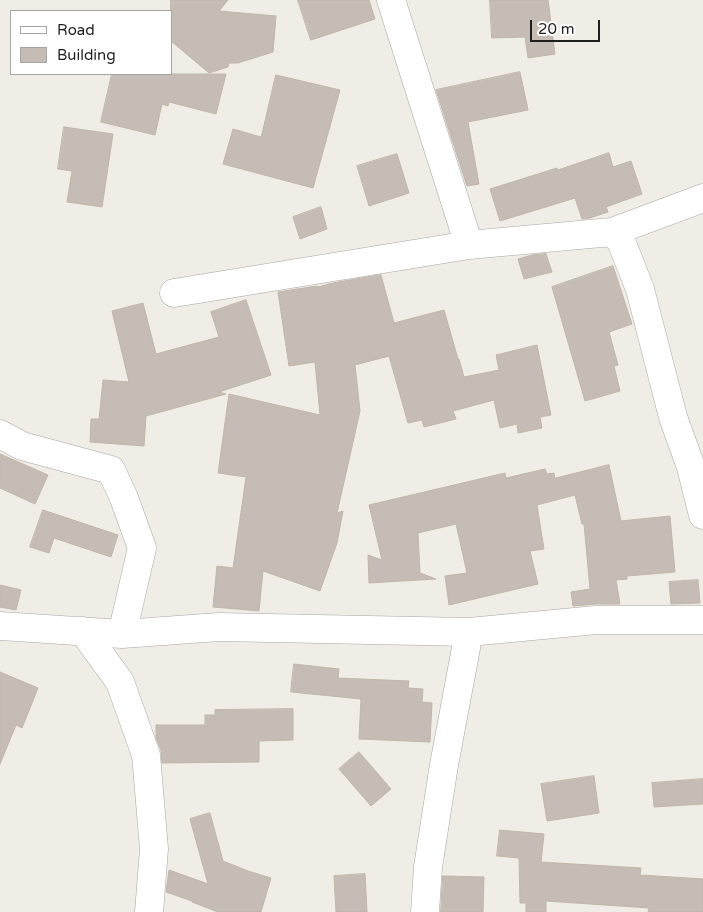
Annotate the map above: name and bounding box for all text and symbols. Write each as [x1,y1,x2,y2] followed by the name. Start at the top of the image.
[10,10,172,75] legend
[533,10,603,42] scale bar
[538,20,575,38] text: 20 m
[57,21,95,39] text: Road
[57,46,116,64] text: Building

